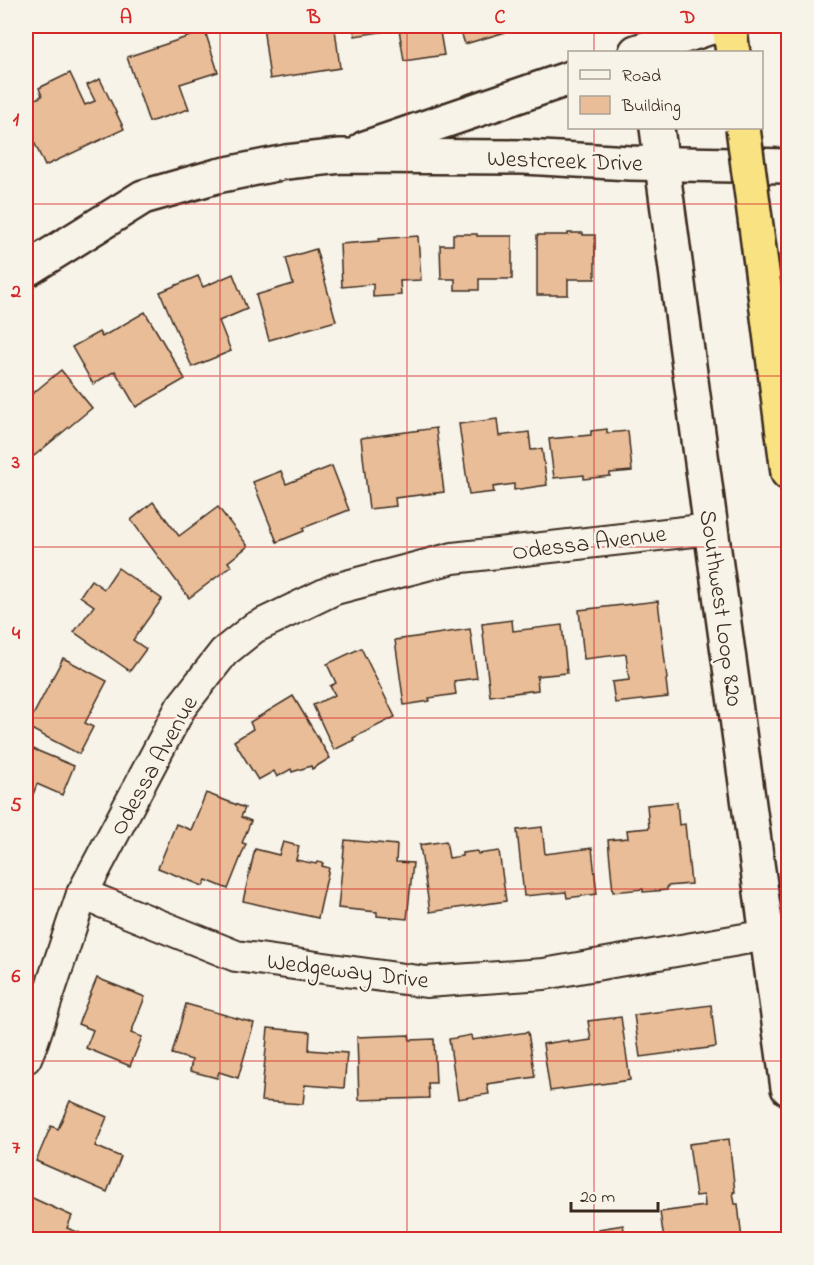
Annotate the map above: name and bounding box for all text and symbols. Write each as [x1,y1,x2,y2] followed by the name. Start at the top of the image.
[120,4,132,33] text: A
[306,4,321,33] text: B
[495,4,506,33] text: C
[680,4,695,33] text: D
[568,51,763,129] legend
[622,64,661,90] text: Road
[621,94,681,121] text: Building
[13,106,20,135] text: 1
[486,142,644,183] street label: Westcreek Drive
[10,278,21,307] text: 2
[11,449,20,478] text: 3
[688,508,751,709] street label: Southwest Loop 820
[510,518,669,571] street label: Odessa Avenue
[12,620,21,649] text: 4
[102,690,208,843] street label: Odessa Avenue
[10,792,22,821] text: 5
[265,945,431,1001] street label: Wedgeway Drive
[12,963,21,992] text: 6
[12,1134,21,1163] text: 7
[571,1175,658,1213] scale bar
[580,1185,615,1211] text: 20 m

